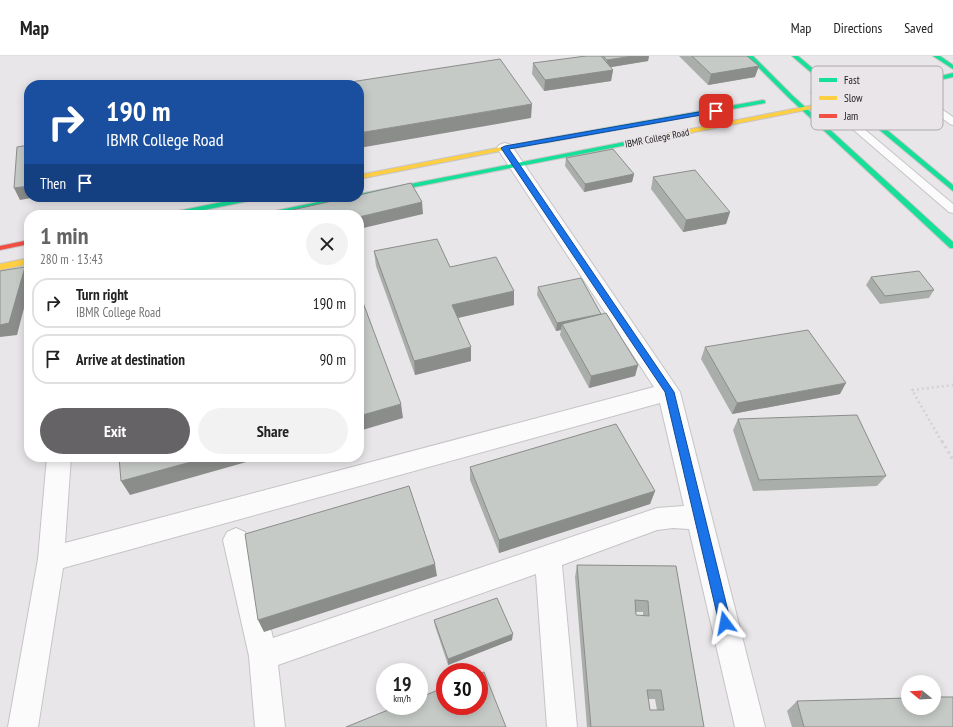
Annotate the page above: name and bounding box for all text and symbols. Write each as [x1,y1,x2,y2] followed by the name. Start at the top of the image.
[20,16,49,40] text: Map
[791,19,811,37] text: Map
[833,19,882,37] text: Directions
[904,19,933,37] text: Saved
[811,66,943,130] legend
[844,73,860,87] text: Fast
[844,91,863,105] text: Slow
[106,92,170,129] text: 190 m
[699,94,733,128] pin
[40,96,92,148] icon: right
[705,100,727,122] icon: arrive
[843,109,858,123] text: Jam
[624,125,690,151] street label: IBMR College Road
[106,128,224,151] text: IBMR College Road
[74,172,96,194] icon: arrive
[40,174,66,193] text: Then
[40,220,88,251] text: 1 min
[306,223,348,265] button: close
[40,251,103,268] text: 280 m · 13:43
[76,285,128,304] text: Turn right
[42,292,64,314] icon: right
[313,294,346,313] text: 190 m
[76,304,161,321] text: IBMR College Road
[42,348,64,370] icon: arrive
[76,350,185,369] text: Arrive at destination
[320,350,346,369] text: 90 m
[40,408,190,454] button: Exit
[198,408,348,454] button: Share
[704,602,746,644] position arrow
[436,663,488,715] speed limit sign: 30
[392,671,412,697] text: 19
[901,675,941,715] north arrow
[901,675,941,715] map controls
[393,692,411,705] text: km/h

